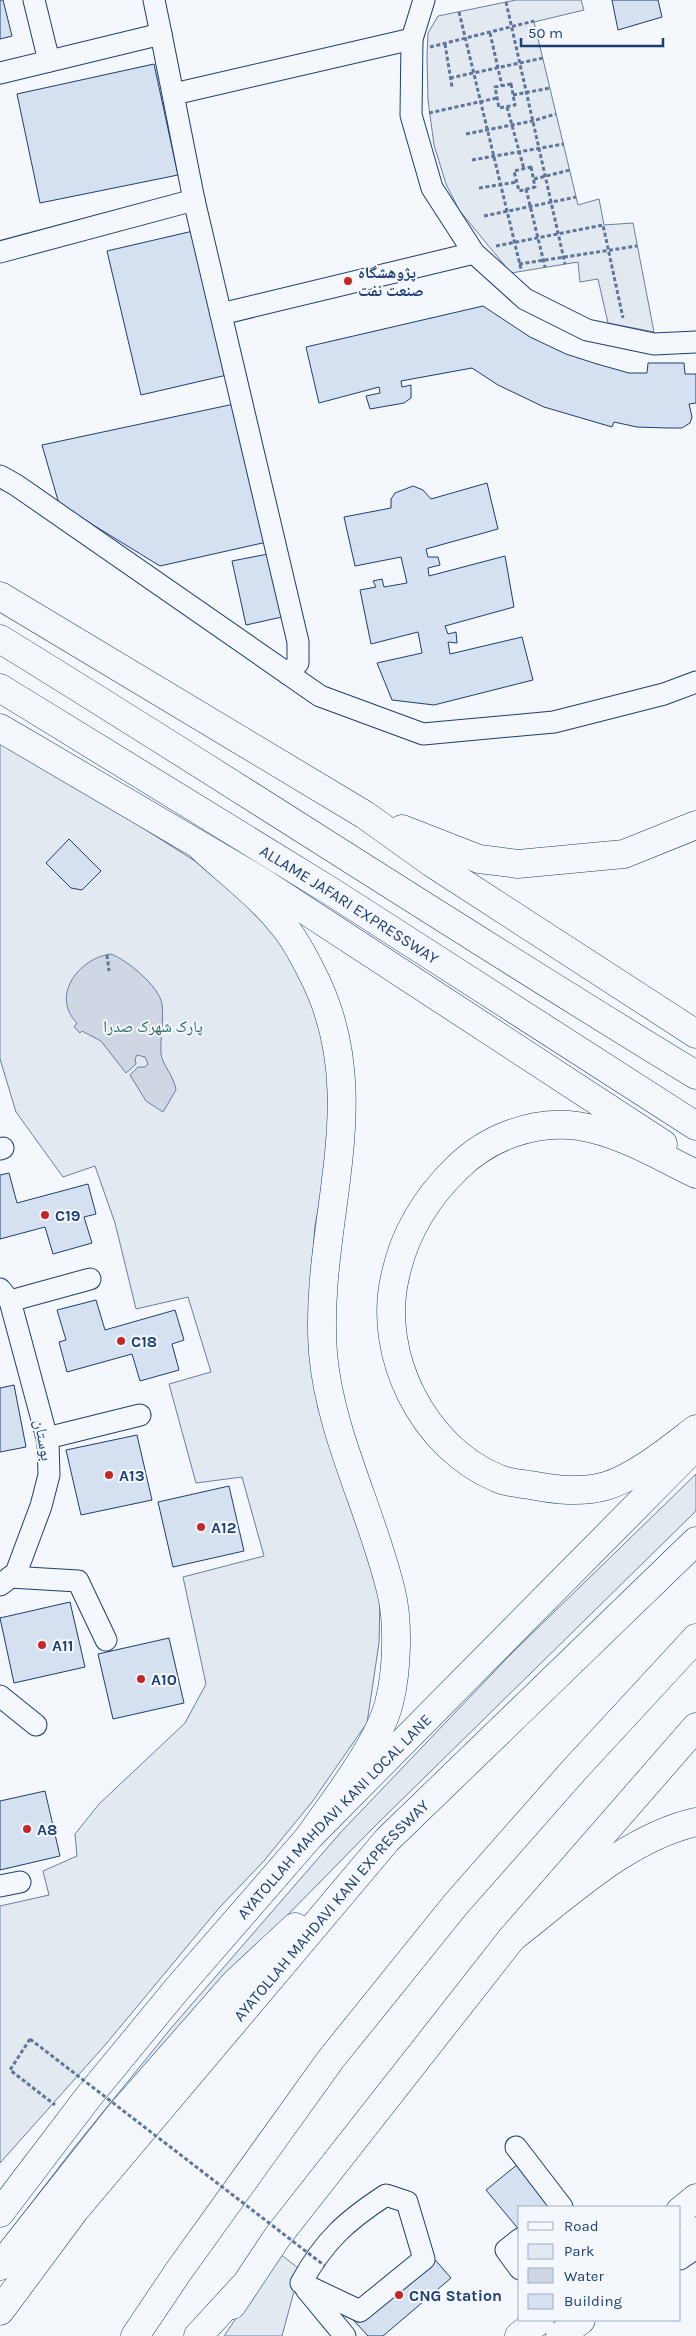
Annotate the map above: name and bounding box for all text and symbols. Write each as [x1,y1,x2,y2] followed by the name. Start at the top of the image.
[521,15,664,47] scale bar
[528,24,563,42] text: 50 m
[358,263,424,300] place label: پژوهشگاه صنعت نفت
[342,275,354,287] marker: پژوهشگاه صنعت نفت
[256,841,442,968] street label: ALLAME JAFARI EXPRESSWAY
[103,1017,203,1036] park label: پارک شهرک صدرا
[55,1206,81,1225] place label: C19
[39,1209,51,1221] marker: C19
[131,1332,157,1351] place label: C18
[115,1335,127,1347] marker: C18
[30,1418,56,1462] street label: بوستان
[119,1466,145,1485] place label: A13
[103,1469,115,1481] marker: A13
[211,1518,236,1537] place label: A12
[195,1521,207,1533] marker: A12
[52,1636,73,1655] place label: A11
[36,1639,48,1651] marker: A11
[151,1670,177,1689] place label: A10
[135,1673,147,1685] marker: A10
[233,1710,435,1923] street label: AYATOLLAH MAHDAVI KANI LOCAL LANE
[229,1796,433,2025] street label: AYATOLLAH MAHDAVI KANI EXPRESSWAY
[37,1820,57,1839] place label: A8
[21,1823,33,1835] marker: A8
[518,2206,681,2321] legend
[564,2217,599,2235] text: Road
[564,2242,594,2260] text: Park
[564,2267,605,2285] text: Water
[409,2286,502,2305] place label: CNG Station
[393,2289,405,2301] marker: CNG Station
[564,2292,622,2310] text: Building

